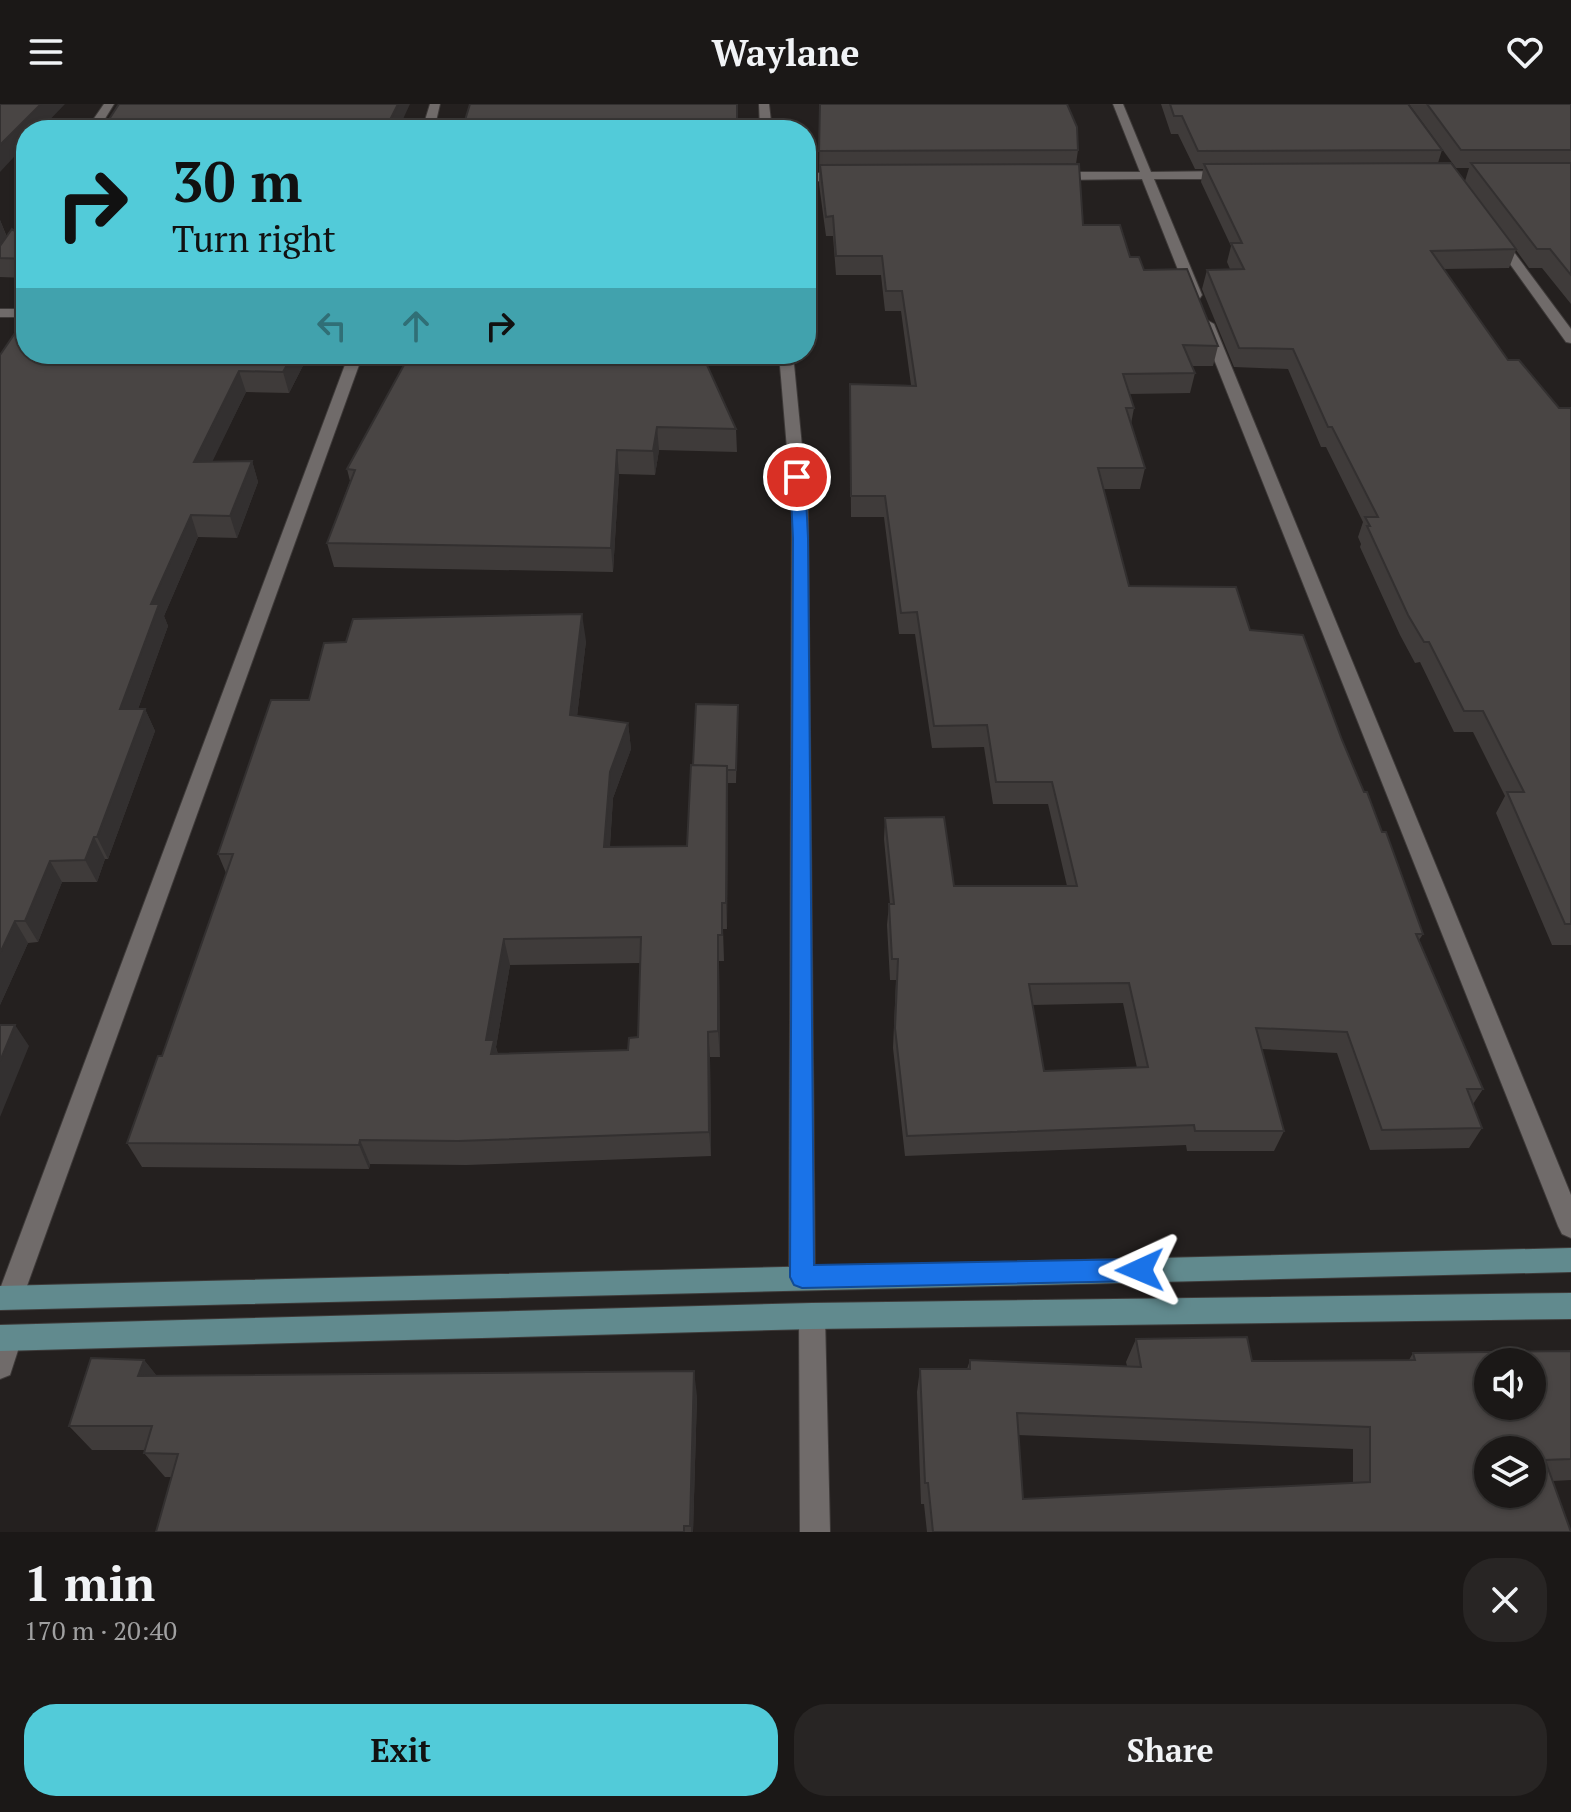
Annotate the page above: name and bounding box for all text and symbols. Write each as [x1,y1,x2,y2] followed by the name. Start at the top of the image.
[711,29,860,76] text: Waylane
[24,30,68,74] icon: menu
[1503,30,1547,74] icon: heart
[172,144,302,218] text: 30 m
[40,152,144,256] icon: right
[172,215,336,262] text: Turn right
[310,304,354,348] icon: left
[394,304,438,348] icon: ahead
[478,304,522,348] icon: right
[763,443,831,511] pin
[775,455,819,499] icon: arrive
[1098,1228,1182,1312] position arrow
[1474,1348,1546,1508] map controls
[1474,1348,1546,1420] button: sound
[1474,1436,1546,1508] button: layers
[24,1551,155,1615] text: 1 min
[1463,1558,1547,1642] button: close
[24,1613,177,1647] text: 170 m · 20:40
[24,1704,778,1796] button: Exit
[794,1704,1547,1796] button: Share

